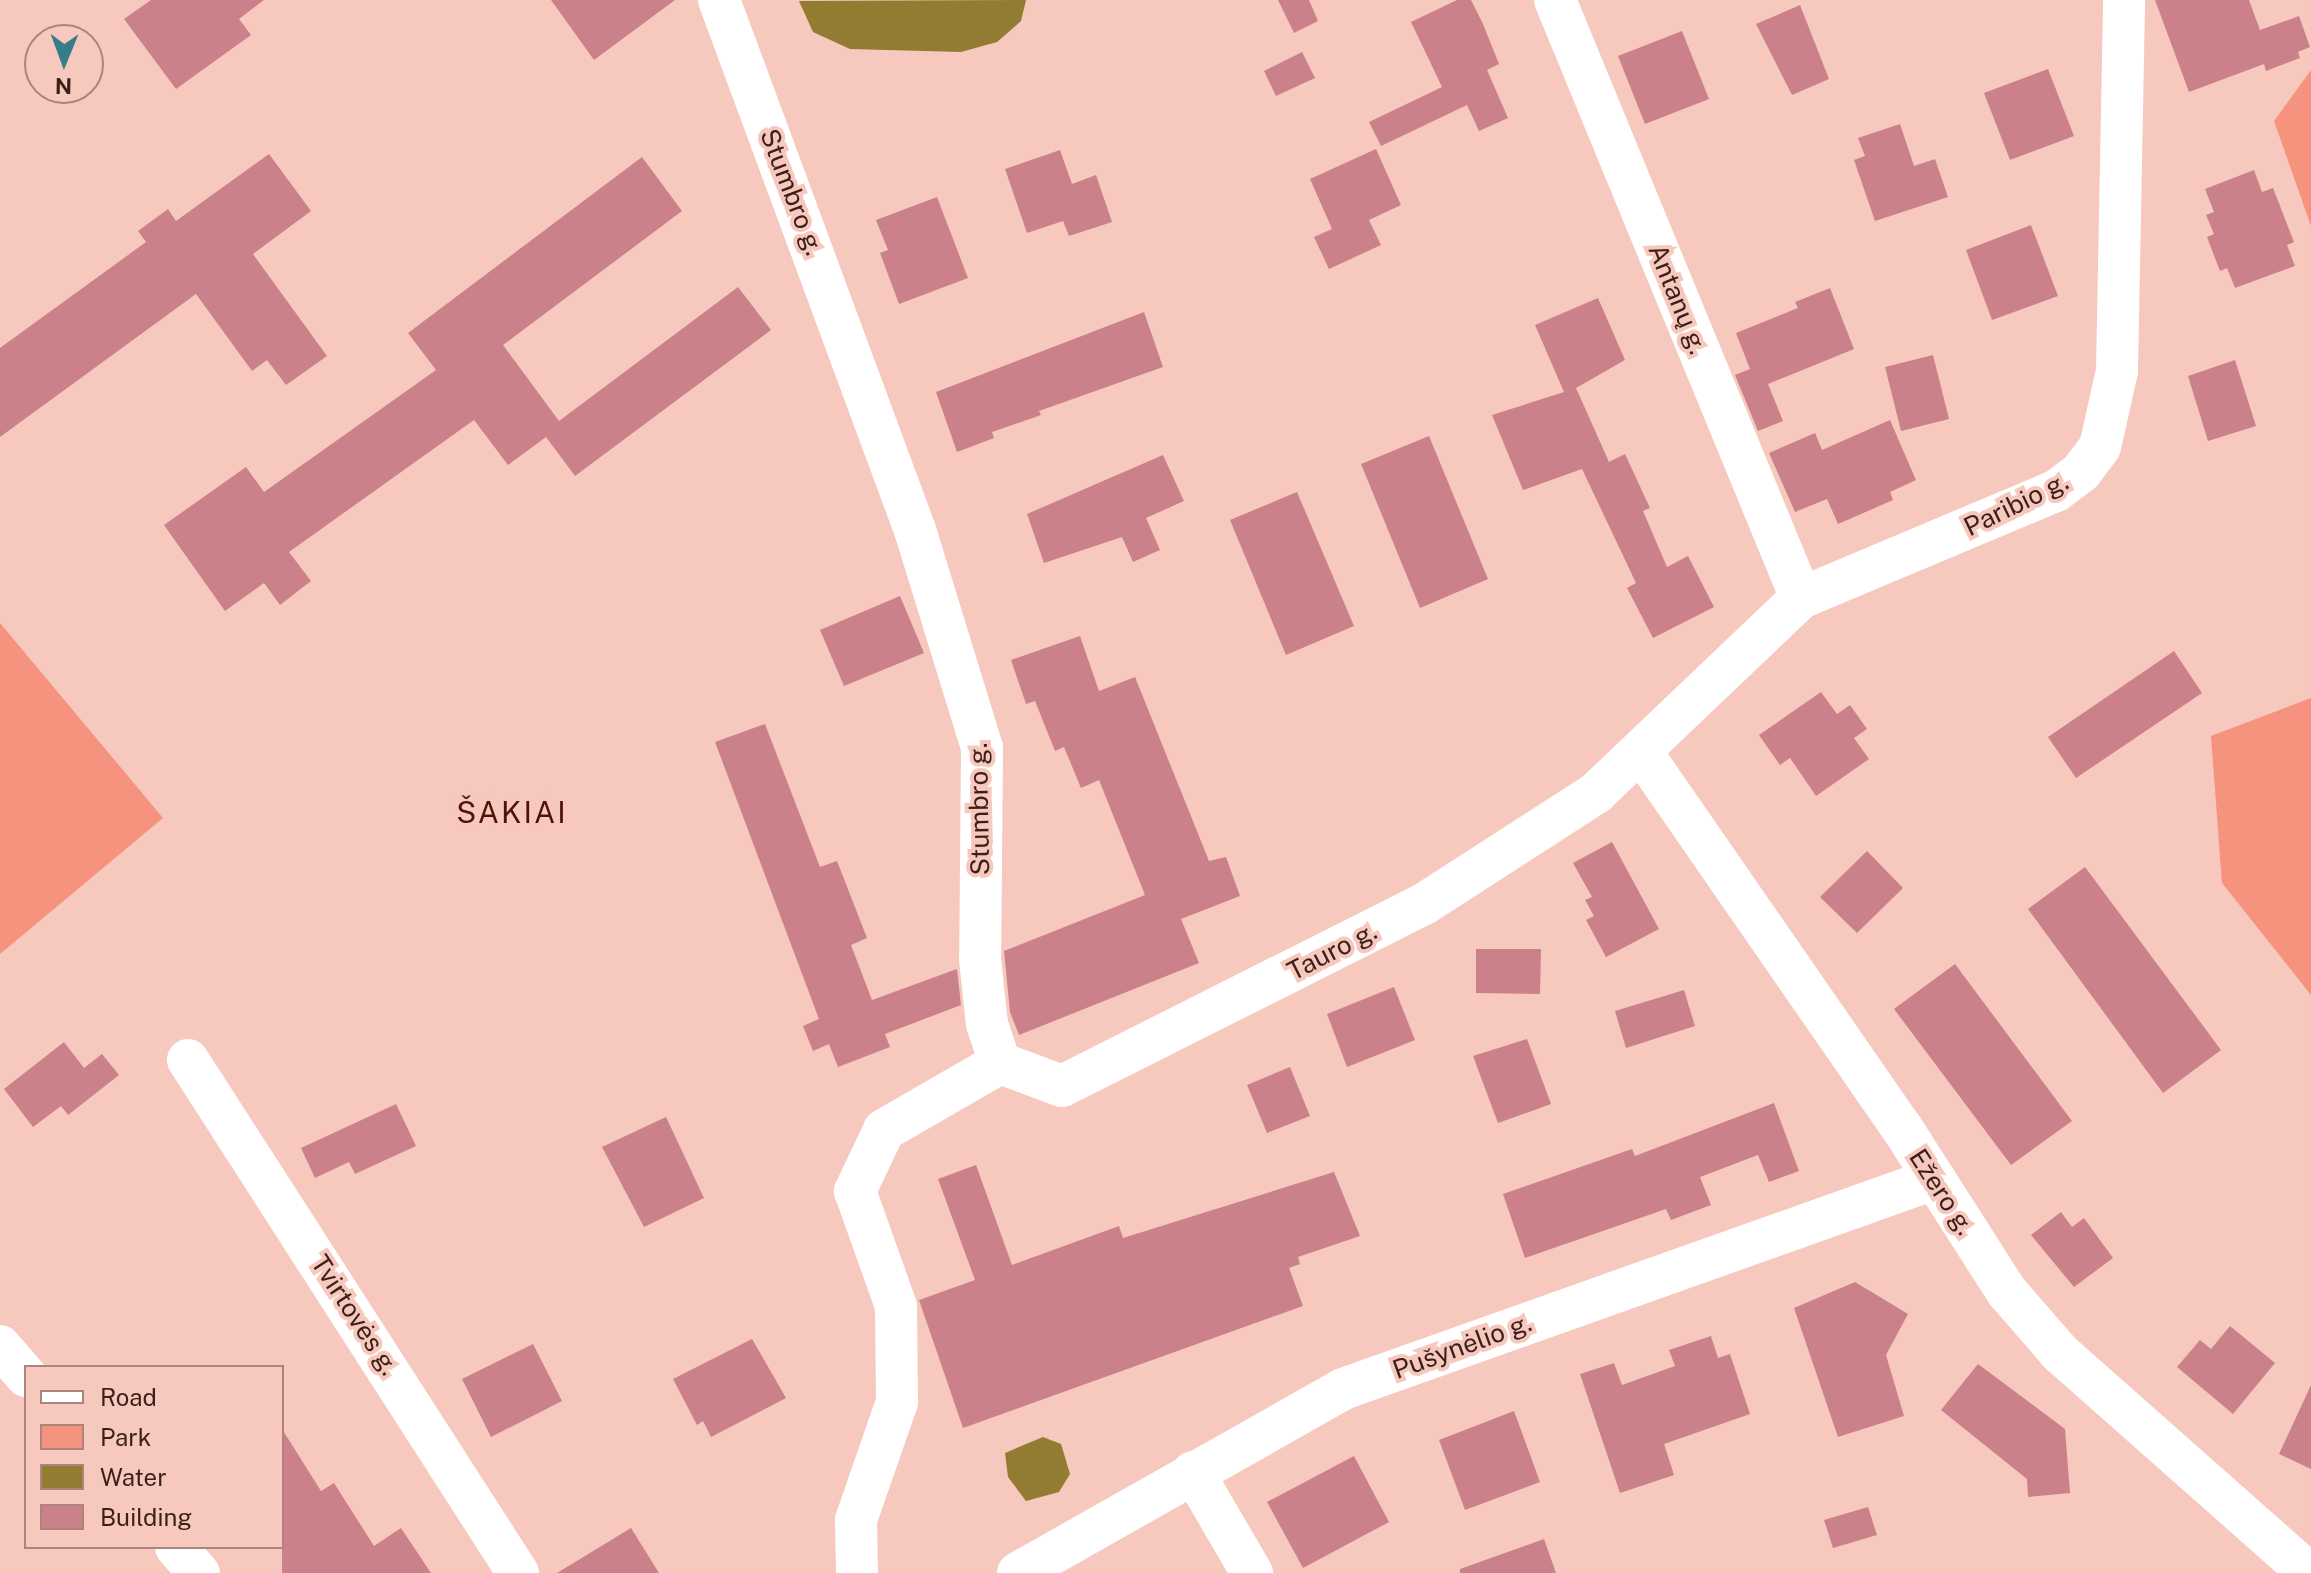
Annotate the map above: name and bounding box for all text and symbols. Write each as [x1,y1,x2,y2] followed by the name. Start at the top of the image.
[24,24,104,104] north arrow
[55,73,72,99] text: N
[754,124,830,260] street label: Stumbro g.
[1642,239,1714,359] street label: Antanų g.
[1959,465,2073,543] street label: Paribio g.
[962,742,996,876] street label: Stumbro g.
[456,794,568,830] district label: ŠAKIAI
[1282,915,1382,987] street label: Tauro g.
[1903,1143,1981,1241] street label: Ežero g.
[305,1249,405,1381] street label: Tvirtovės g.
[1388,1306,1536,1386] street label: Pušynėlio g.
[24,1365,284,1549] legend
[100,1383,157,1411] text: Road
[100,1423,151,1451] text: Park
[100,1463,167,1491] text: Water
[100,1503,192,1531] text: Building

